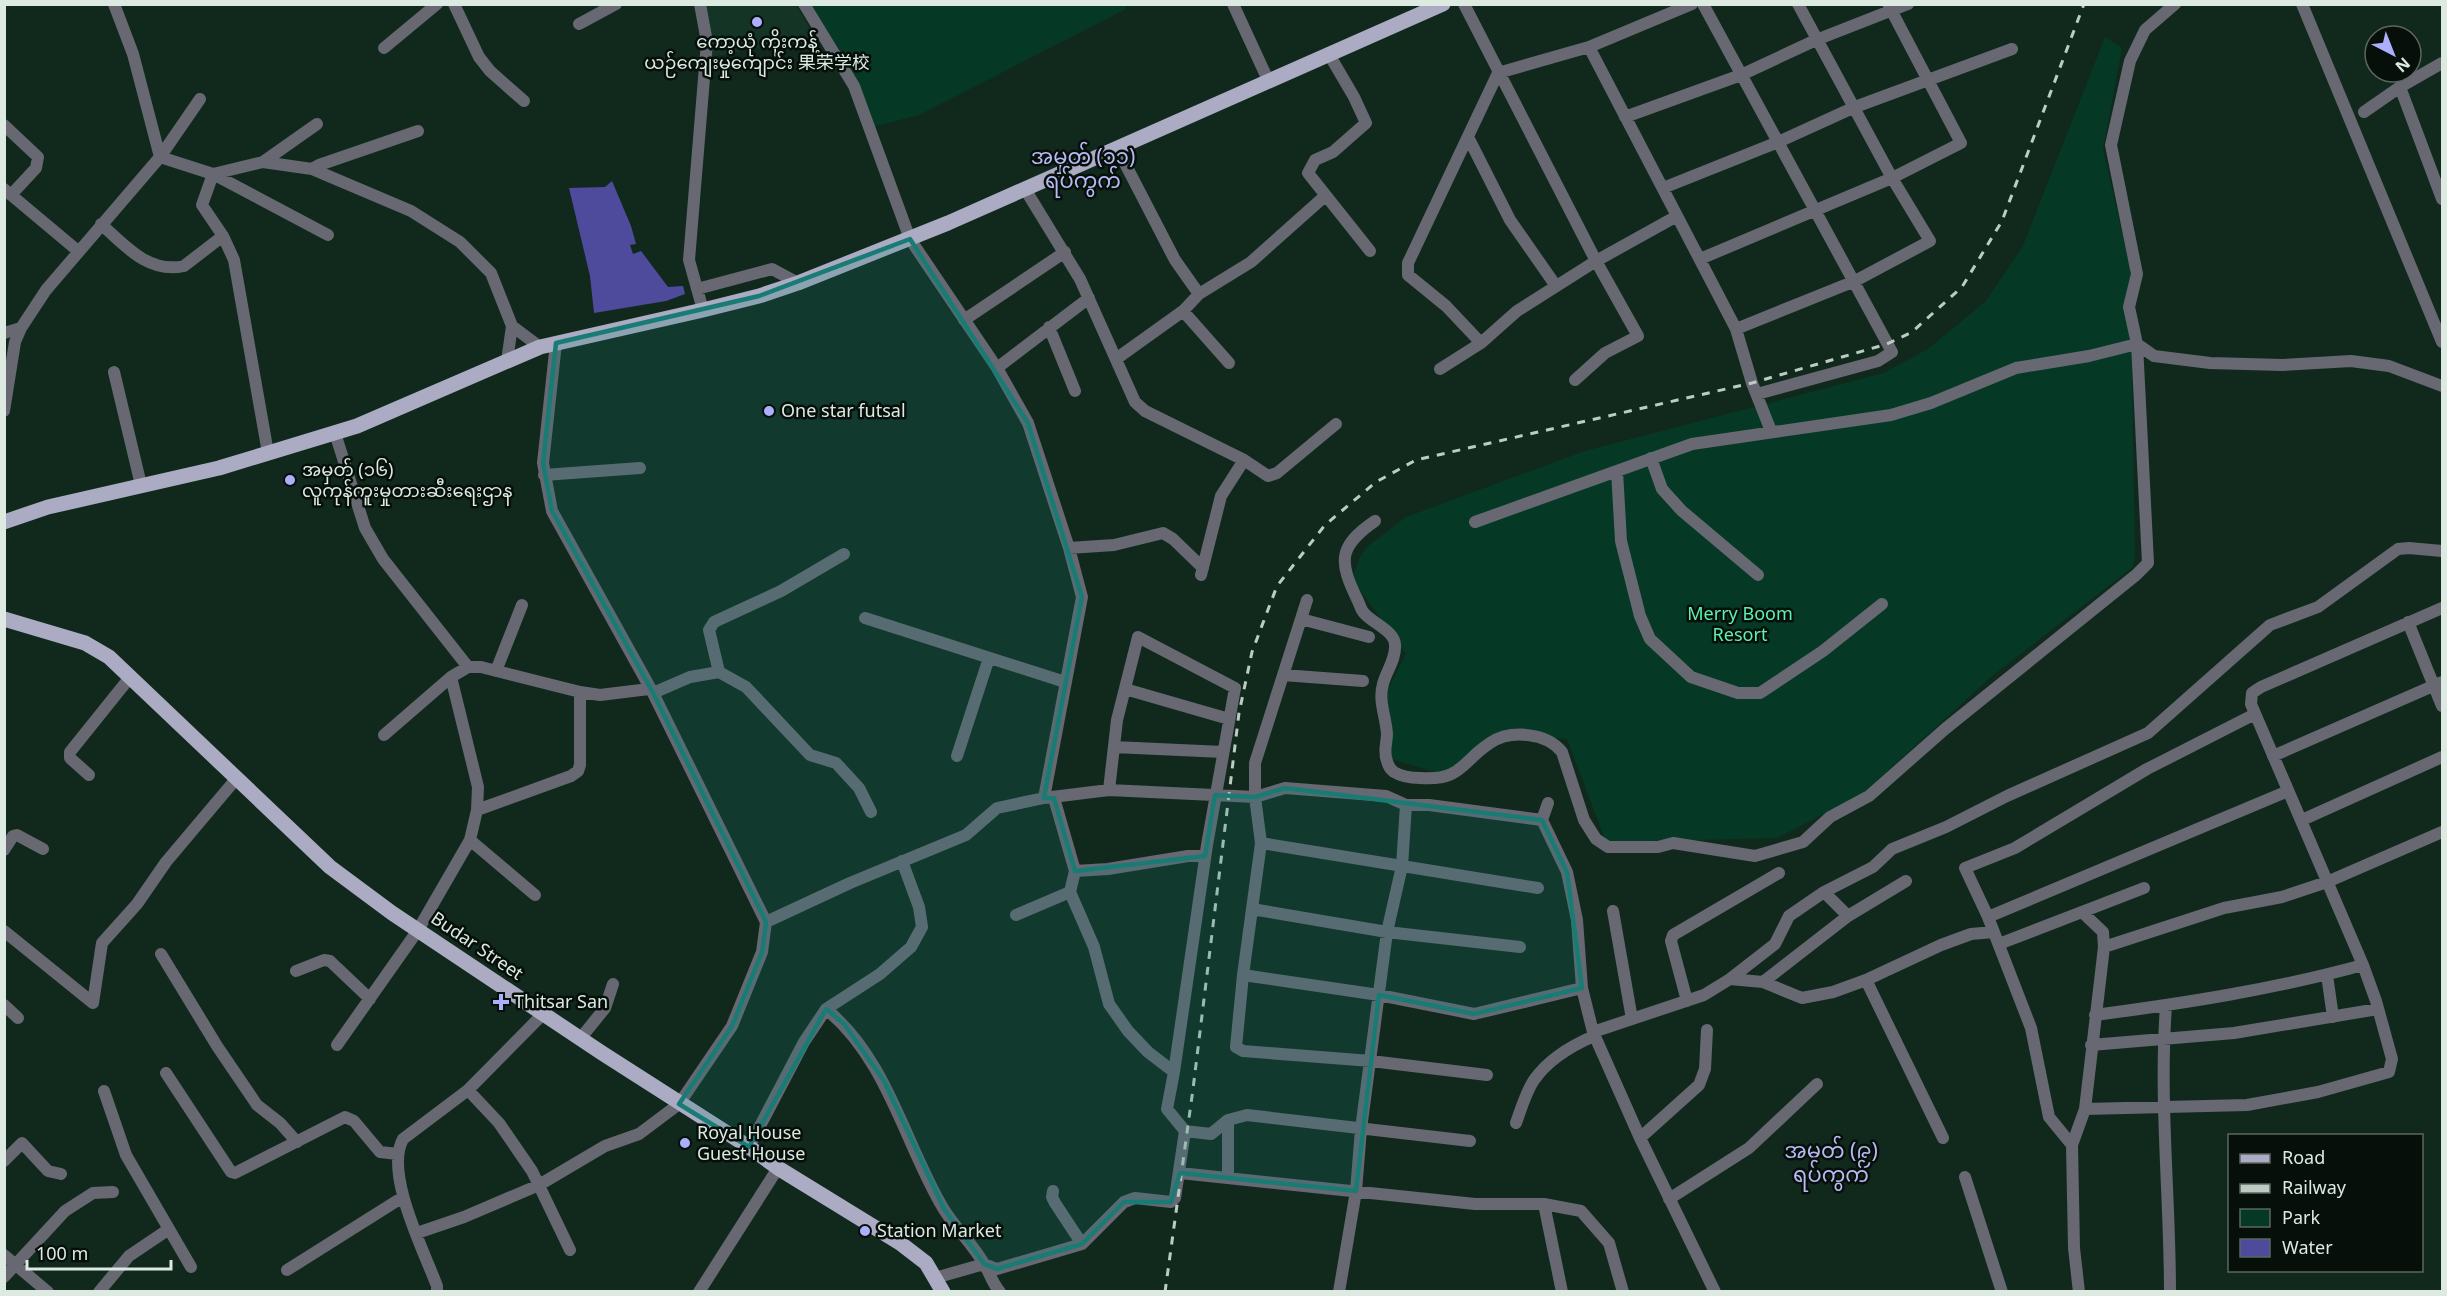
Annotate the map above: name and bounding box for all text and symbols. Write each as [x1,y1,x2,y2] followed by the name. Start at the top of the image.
[750,15,764,29] marker: ကော့ယုံ ကိုးကန့် ယဉ်ကျေးမှုကျောင်း 果荣学校
[2363,24,2423,84] north arrow
[644,28,870,78] place label: ကော့ယုံ ကိုးကန့် ယဉ်ကျေးမှုကျောင်း 果荣学校
[2391,53,2415,78] text: N
[1031,141,1135,198] district label: အမှတ် (၁၁) ရပ်ကွက်
[781,398,906,422] place label: One star futsal
[762,404,776,418] marker: One star futsal
[302,457,513,506] place label: အမှတ် (၁၆) လူကုန်ကူးမှုတားဆီးရေးဌာန
[283,473,297,487] marker: အမှတ် (၁၆) လူကုန်ကူးမှုတားဆီးရေးဌာန
[1687,601,1793,646] park label: Merry Boom Resort
[427,905,529,985] street label: Budar Street
[514,989,608,1013] place label: Thitsar San
[492,993,510,1011] marker: Thitsar San
[697,1120,805,1165] place label: Royal House Guest House
[2228,1134,2423,1272] legend
[1784,1135,1878,1192] district label: အမှတ် (၉) ရပ်ကွက်
[678,1136,692,1150] marker: Royal House Guest House
[2282,1145,2325,1169] text: Road
[2282,1175,2347,1199] text: Railway
[2282,1205,2320,1229] text: Park
[877,1218,1002,1242] place label: Station Market
[858,1224,872,1238] marker: Station Market
[27,1233,171,1271] scale bar
[2282,1235,2333,1259] text: Water
[36,1241,88,1265] text: 100 m

